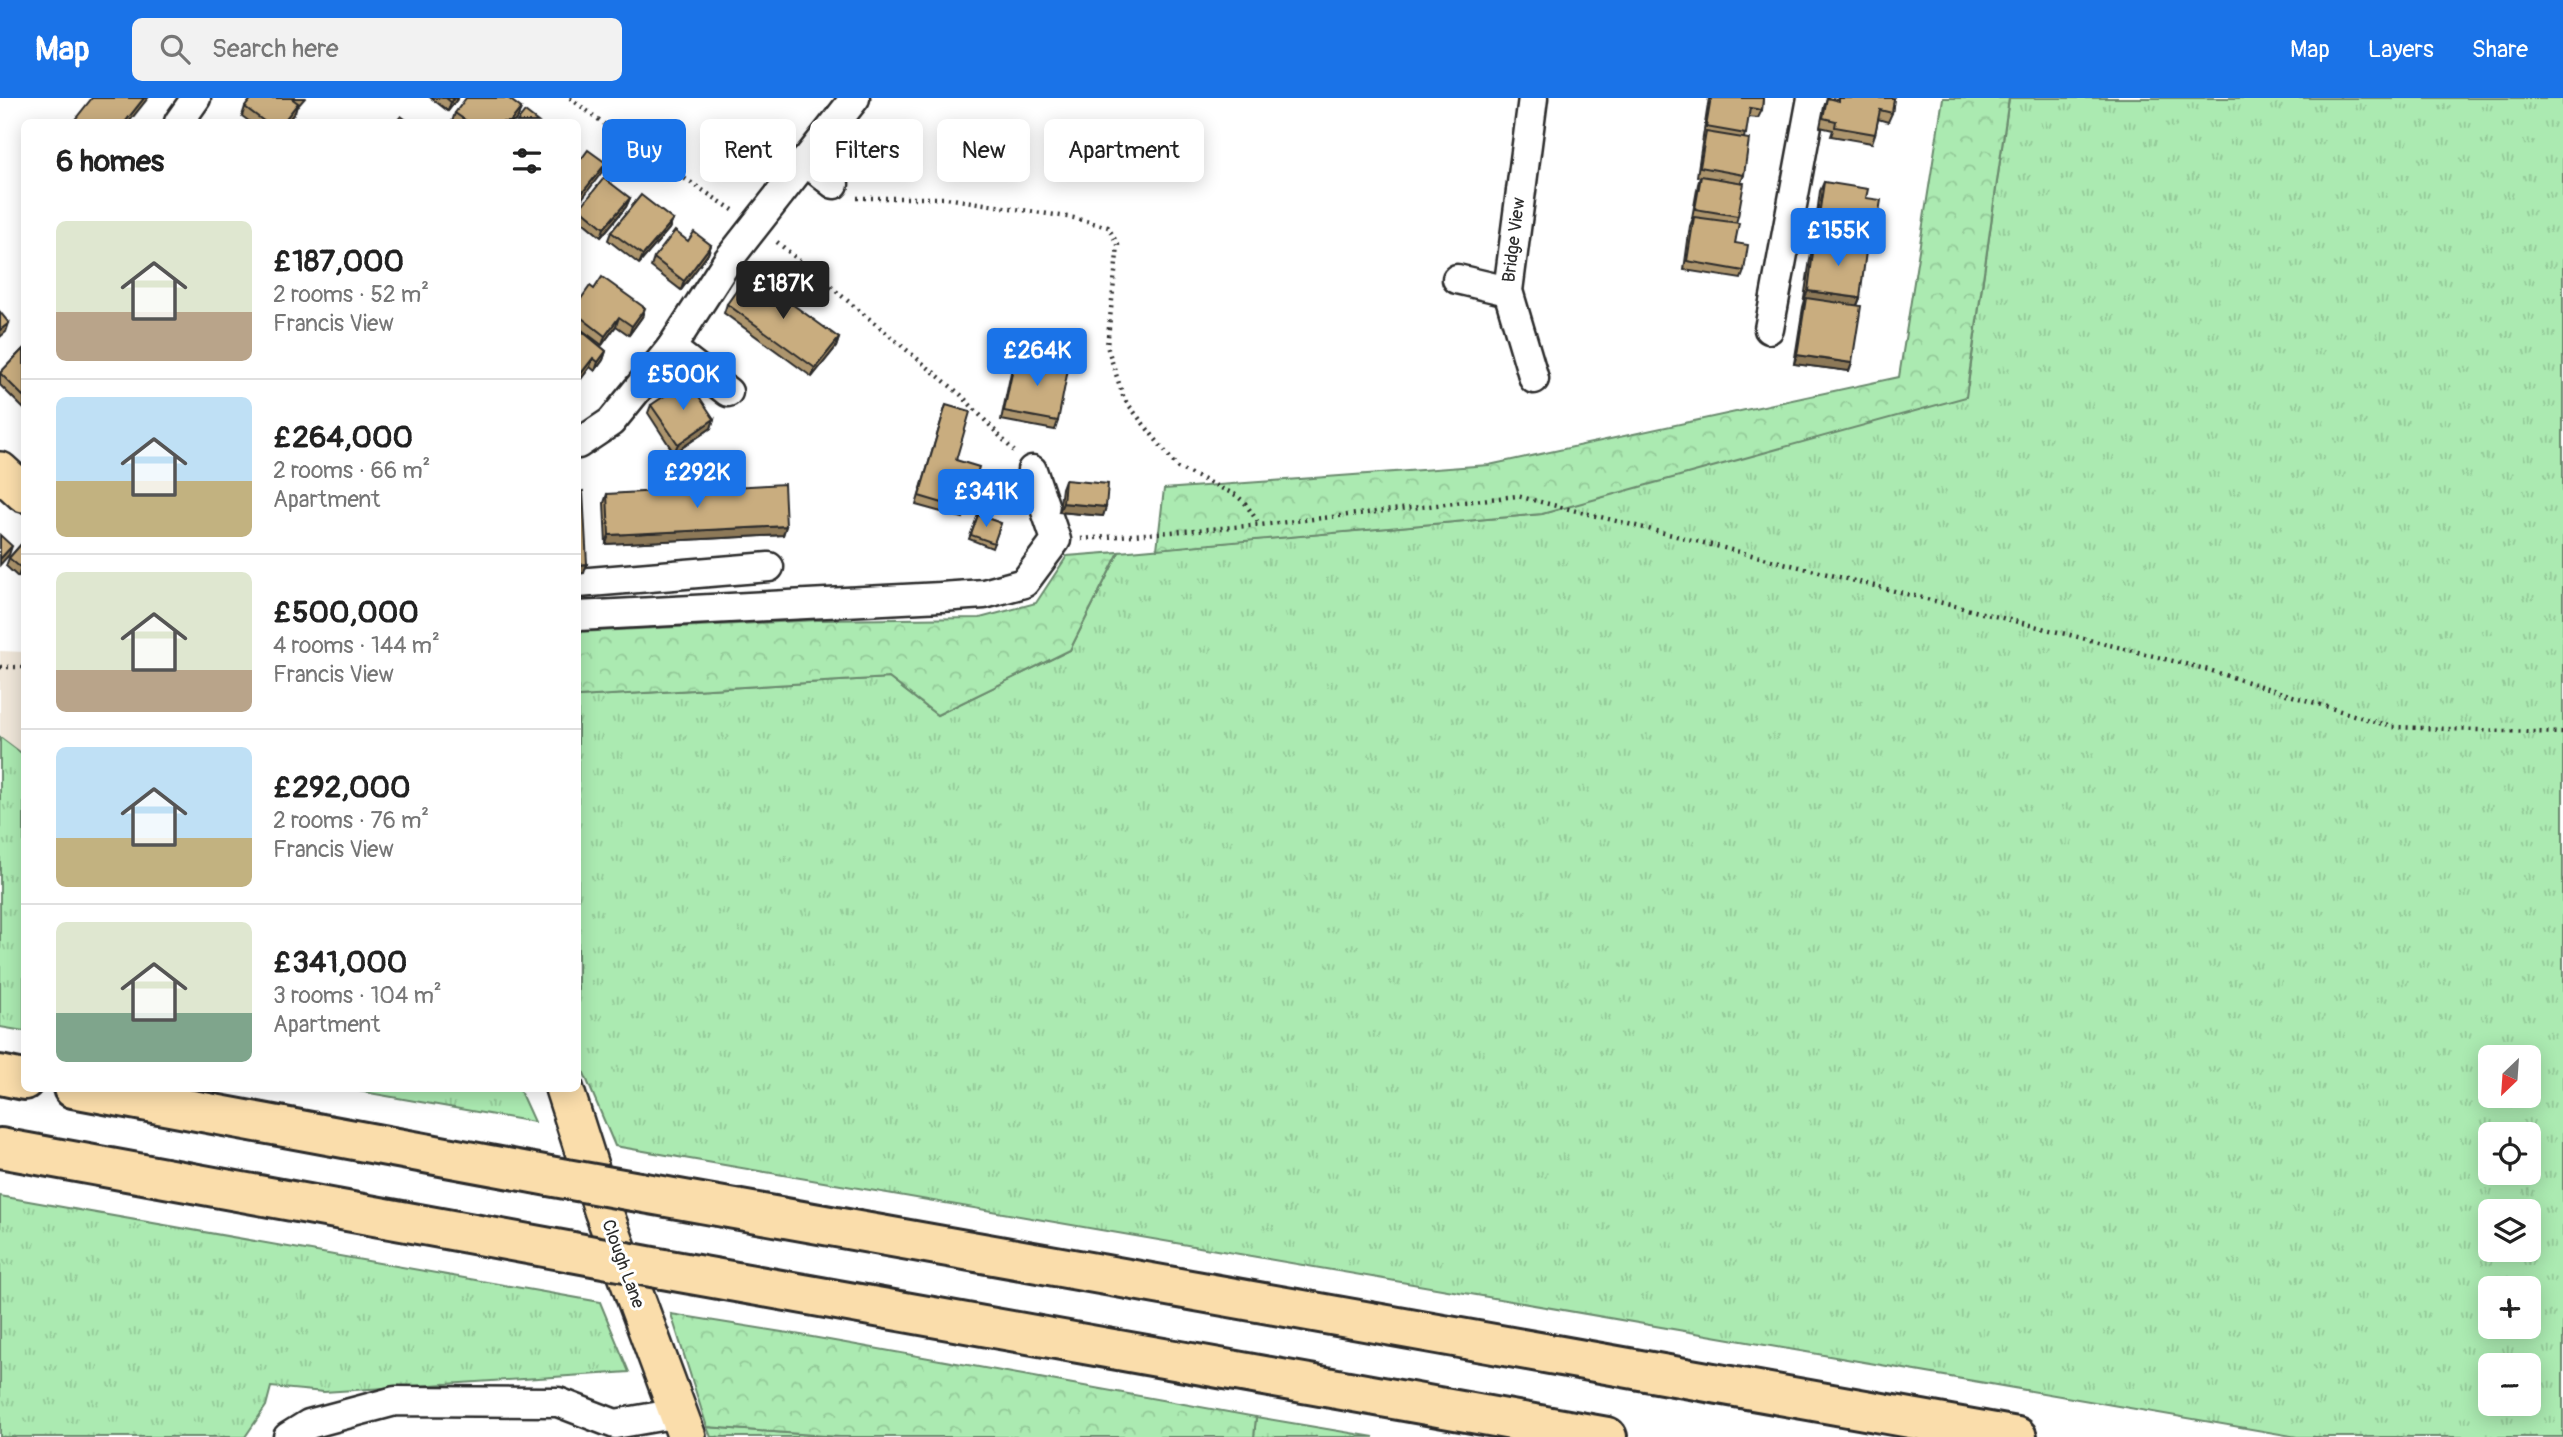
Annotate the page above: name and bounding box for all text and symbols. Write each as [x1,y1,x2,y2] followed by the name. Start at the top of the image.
[132,18,622,81] search box
[35,29,90,70] text: Map
[156,30,194,68] icon: search
[212,33,339,65] text: Search here
[2290,35,2330,64] text: Map
[2368,35,2434,64] text: Layers
[2472,35,2528,64] text: Share
[602,119,686,182] chip: Buy
[700,119,796,182] chip: Rent
[810,119,923,182] chip: Filters
[937,119,1030,182] chip: New
[1044,119,1204,182] chip: Apartment
[508,142,546,180] icon: filters
[56,143,164,180] text: 6 homes
[1497,196,1531,284] street label: Bridge View
[1789,208,1887,268] pin: £155K
[1807,216,1869,245] text: £155K
[273,243,404,280] text: £187,000
[112,249,196,333] icon: home
[734,262,832,321] pin: £187K
[752,269,814,298] text: £187K
[273,280,429,309] text: 2 rooms · 52 m²
[273,309,394,338] text: Francis View
[988,328,1086,388] pin: £264K
[1003,336,1071,365] text: £264K
[634,352,732,412] pin: £500K
[647,360,719,389] text: £500K
[273,419,413,456] text: £264,000
[112,425,196,509] icon: home
[648,450,746,510] pin: £292K
[273,456,430,485] text: 2 rooms · 66 m²
[664,458,730,487] text: £292K
[937,470,1035,529] pin: £341K
[954,477,1018,506] text: £341K
[273,485,380,514] text: Apartment
[273,594,419,631] text: £500,000
[112,600,196,684] icon: home
[273,631,440,660] text: 4 rooms · 144 m²
[273,660,394,689] text: Francis View
[273,769,410,806] text: £292,000
[112,775,196,859] icon: home
[273,806,429,835] text: 2 rooms · 76 m²
[273,835,394,864] text: Francis View
[273,944,407,981] text: £341,000
[112,950,196,1034] icon: home
[273,981,442,1010] text: 3 rooms · 104 m²
[273,1010,380,1039] text: Apartment
[2478,1045,2541,1108] north arrow
[2478,1045,2541,1416] map controls
[2478,1122,2541,1185] button: locate
[2478,1199,2541,1262] button: layers
[596,1216,650,1312] street label: Clough Lane
[2478,1276,2541,1339] button: +
[2478,1353,2541,1416] button: −

